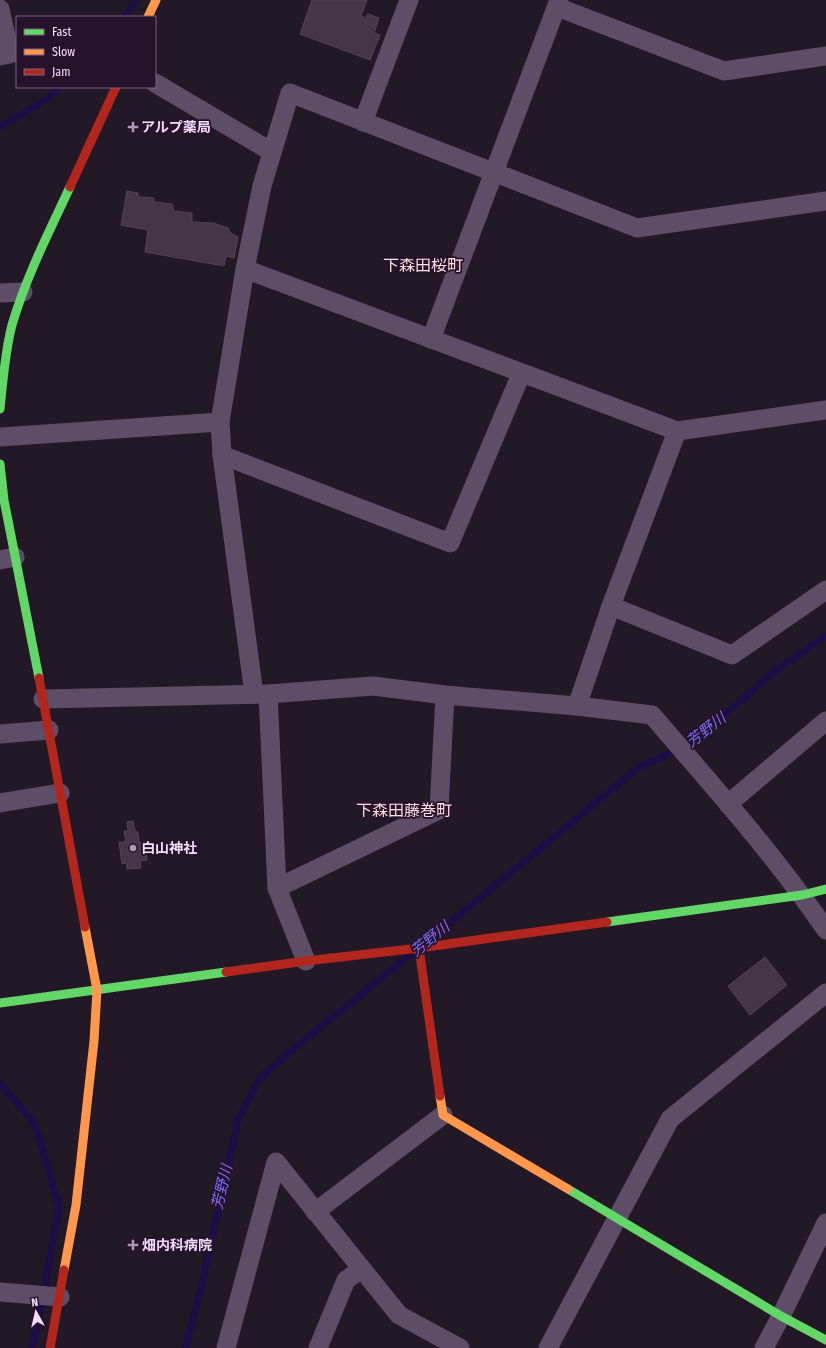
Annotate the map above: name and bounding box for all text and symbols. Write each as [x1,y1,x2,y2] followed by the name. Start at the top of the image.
[16,16,156,88] legend
[52,25,71,39] text: Fast
[52,45,75,59] text: Slow
[52,65,70,79] text: Jam
[141,119,211,136] place label: アルプ薬局
[128,122,138,132] marker: アルプ薬局
[383,256,463,275] district label: 下森田桜町
[683,708,731,751] water label: 芳野川
[356,801,452,820] district label: 下森田藤巻町
[141,840,197,857] place label: 白山神社
[128,843,138,853] marker: 白山神社
[407,917,455,960] water label: 芳野川
[208,1161,236,1211] water label: 芳野川
[142,1237,212,1254] place label: 畑内科病院
[127,1239,139,1251] marker: 畑内科病院
[16,1292,56,1332] north arrow
[31,1296,39,1309] text: N

